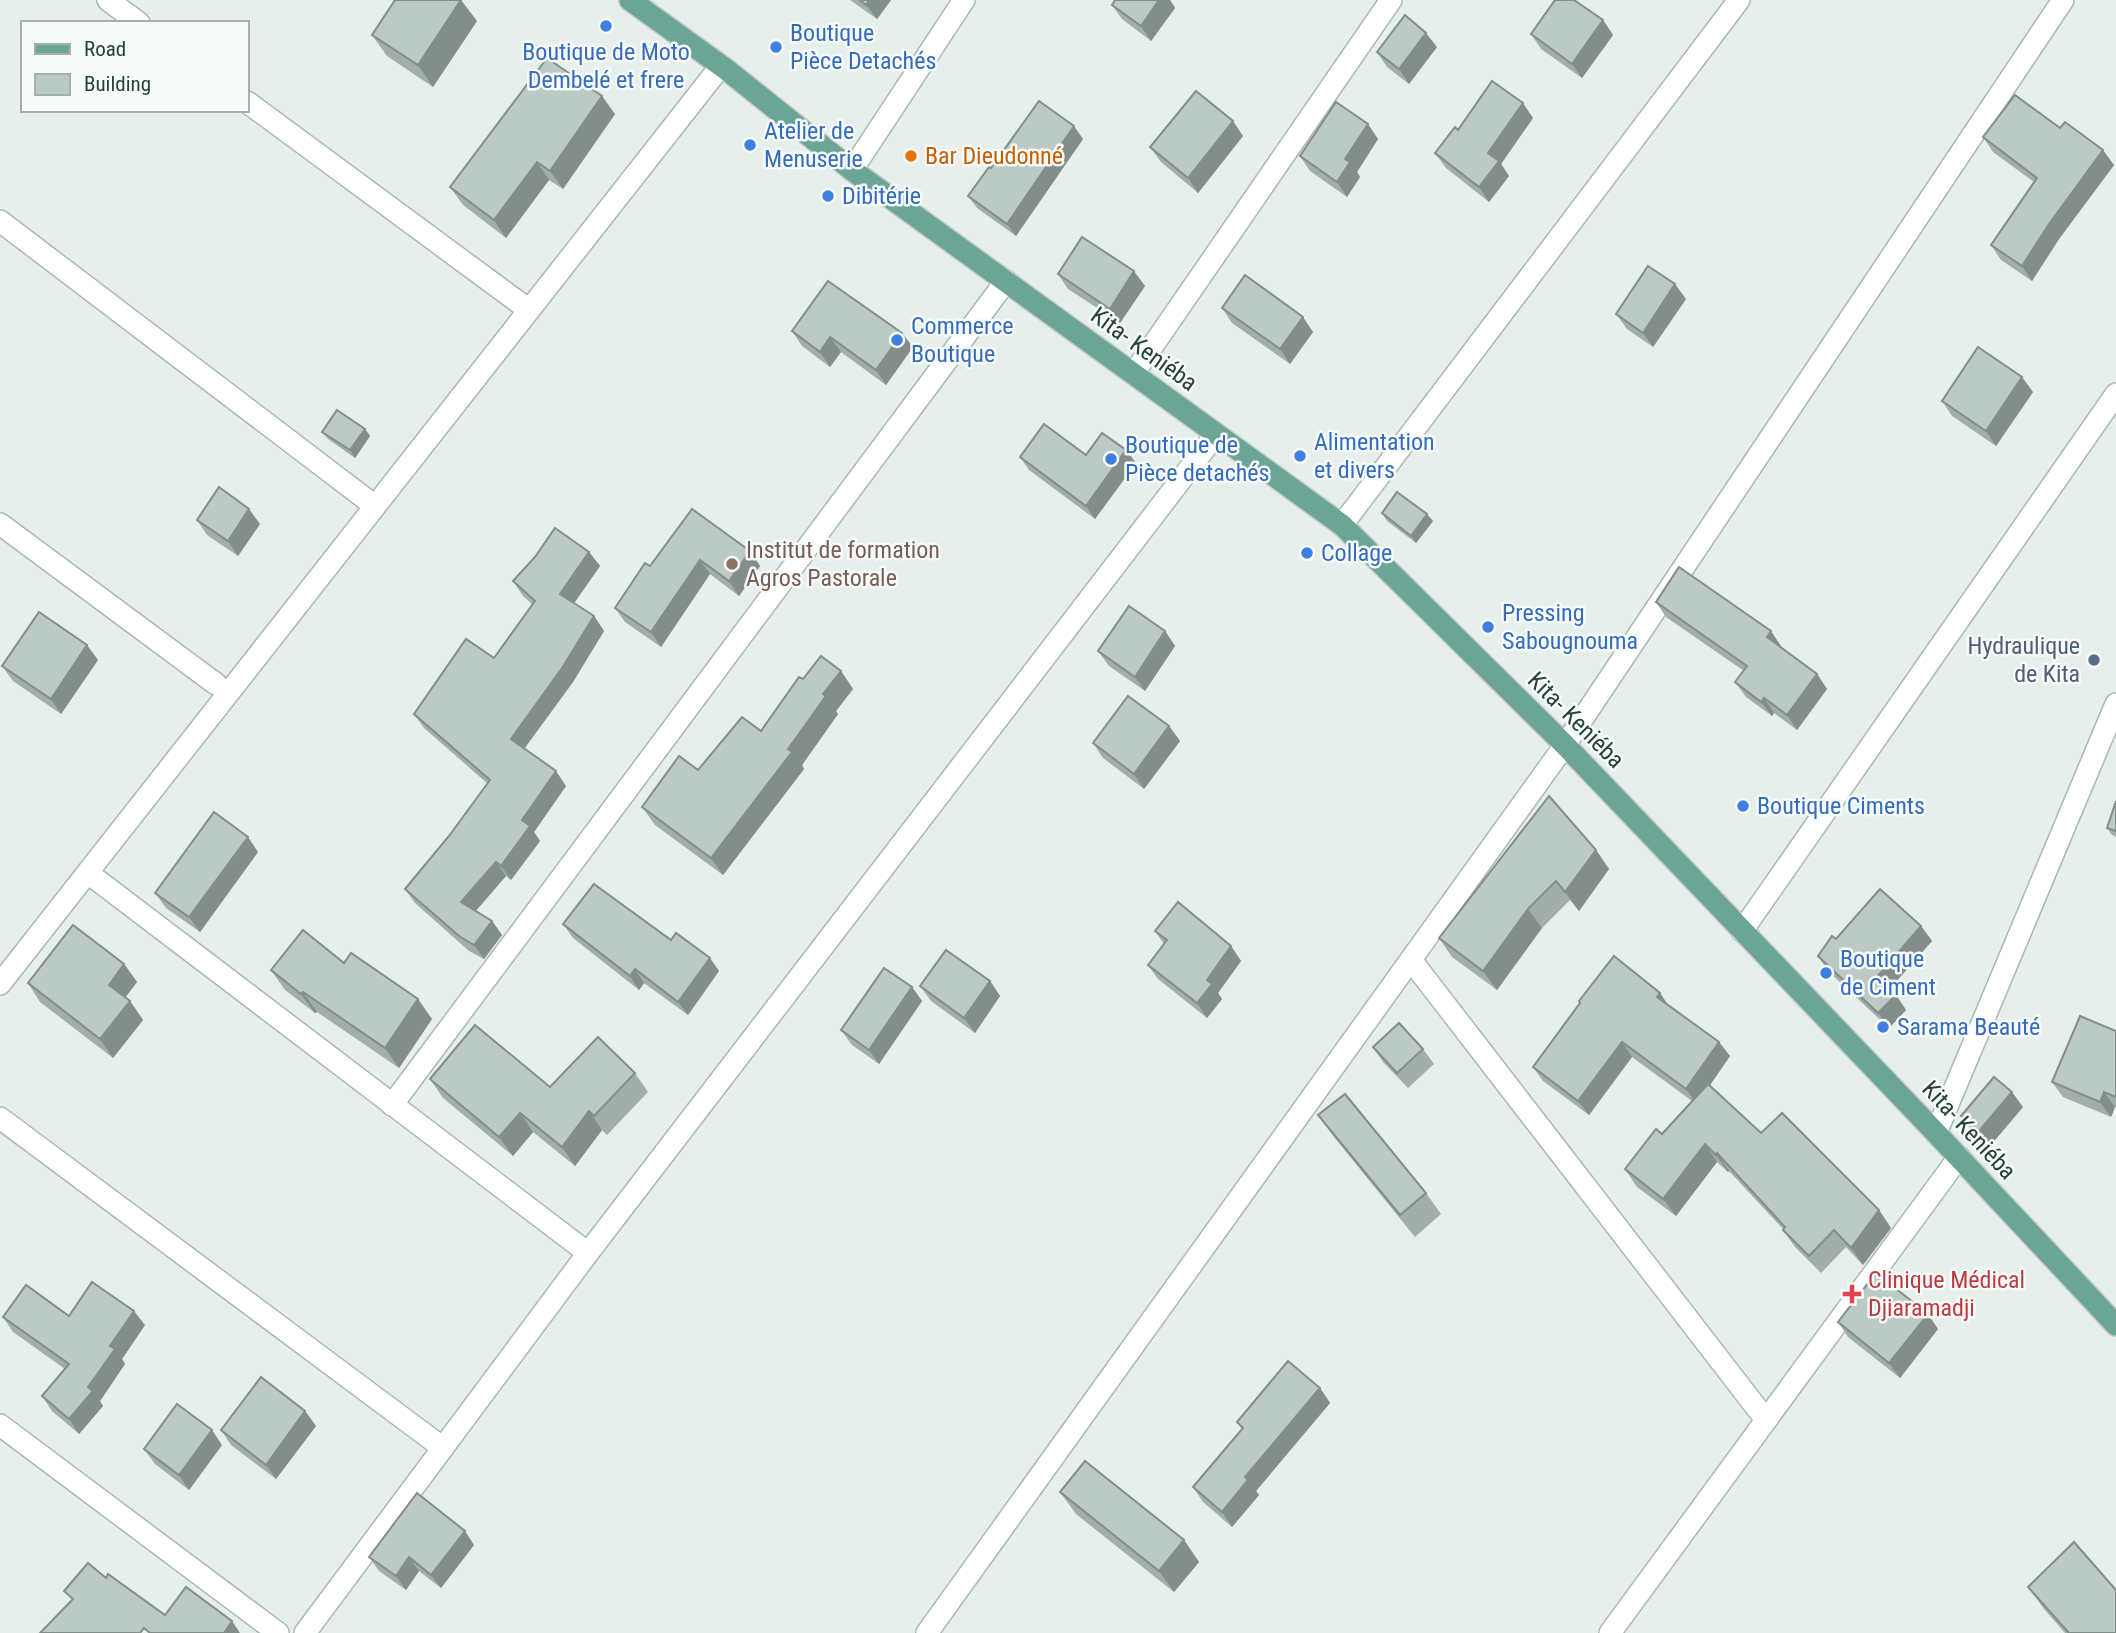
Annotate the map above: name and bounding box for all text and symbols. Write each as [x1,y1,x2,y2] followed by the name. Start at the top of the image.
[598,18,614,34] marker: Boutique de Moto Dembelé et frere
[790,19,936,75] place label: Boutique Pièce Detachés
[21,21,248,112] legend
[84,37,126,61] text: Road
[522,38,690,94] place label: Boutique de Moto Dembelé et frere
[768,39,784,55] marker: Boutique Pièce Detachés
[84,72,151,96] text: Building
[764,117,863,173] place label: Atelier de Menuserie
[742,137,758,153] marker: Atelier de Menuserie
[925,142,1063,170] place label: Bar Dieudonné
[903,148,919,164] marker: Bar Dieudonné
[842,182,921,210] place label: Dibitérie
[820,188,836,204] marker: Dibitérie
[1085,301,1203,397] street label: Kita- Keniéba
[911,312,1013,368] place label: Commerce Boutique
[889,332,905,348] marker: Commerce Boutique
[1314,428,1435,484] place label: Alimentation et divers
[1125,431,1270,487] place label: Boutique de Pièce detachés
[1292,448,1308,464] marker: Alimentation et divers
[1103,451,1119,467] marker: Boutique de Pièce detachés
[746,536,940,592] place label: Institut de formation Agros Pastorale
[1321,539,1392,567] place label: Collage
[1299,545,1315,561] marker: Collage
[724,556,740,572] marker: Institut de formation Agros Pastorale
[1502,599,1638,655] place label: Pressing Sabougnouma
[1480,619,1496,635] marker: Pressing Sabougnouma
[1968,632,2080,688] place label: Hydraulique de Kita
[2086,652,2102,668] marker: Hydraulique de Kita
[1522,666,1630,774] street label: Kita- Keniéba
[1757,792,1925,820] place label: Boutique Ciments
[1735,798,1751,814] marker: Boutique Ciments
[1840,945,1936,1001] place label: Boutique de Ciment
[1818,965,1834,981] marker: Boutique de Ciment
[1897,1013,2040,1041] place label: Sarama Beauté
[1875,1019,1891,1035] marker: Sarama Beauté
[1916,1075,2022,1185] street label: Kita- Keniéba
[1868,1266,2025,1322] place label: Clinique Médical Djiaramadji
[1842,1284,1862,1304] marker: Clinique Médical Djiaramadji

